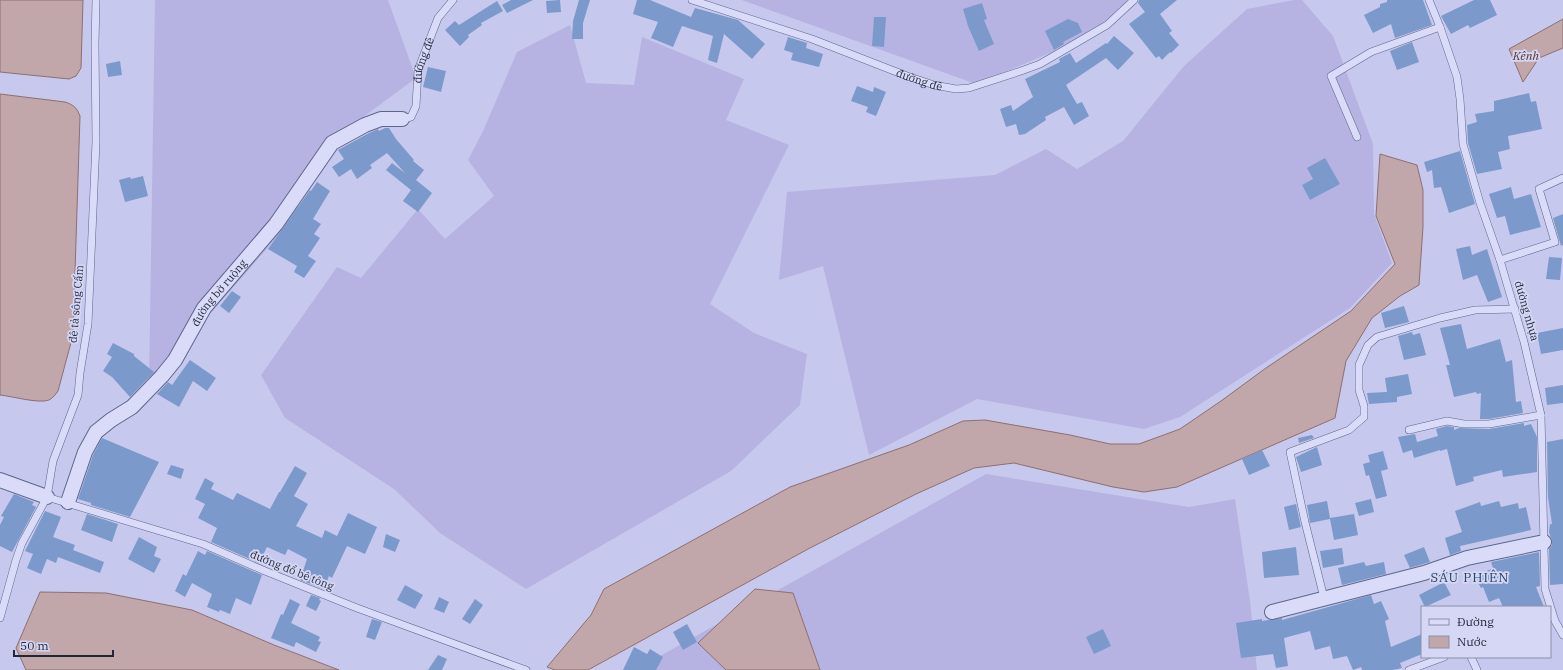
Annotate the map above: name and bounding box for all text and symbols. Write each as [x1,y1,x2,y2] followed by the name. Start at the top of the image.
[410,35,437,84] street label: đường đê
[1512,48,1540,63] water label: Kênh
[894,65,944,93] street label: đường đê
[188,256,250,329] street label: đường bờ ruộng
[66,264,86,344] street label: đê tả sông Cấm
[1512,279,1542,343] street label: đường nhựa
[248,547,336,593] street label: đường đổ bê tông
[1431,569,1509,586] district label: SÁU PHIÊN
[1421,606,1551,658] legend
[1457,614,1494,629] text: Đường
[14,632,113,658] scale bar
[1457,634,1487,649] text: Nước
[20,638,49,653] text: 50 m

